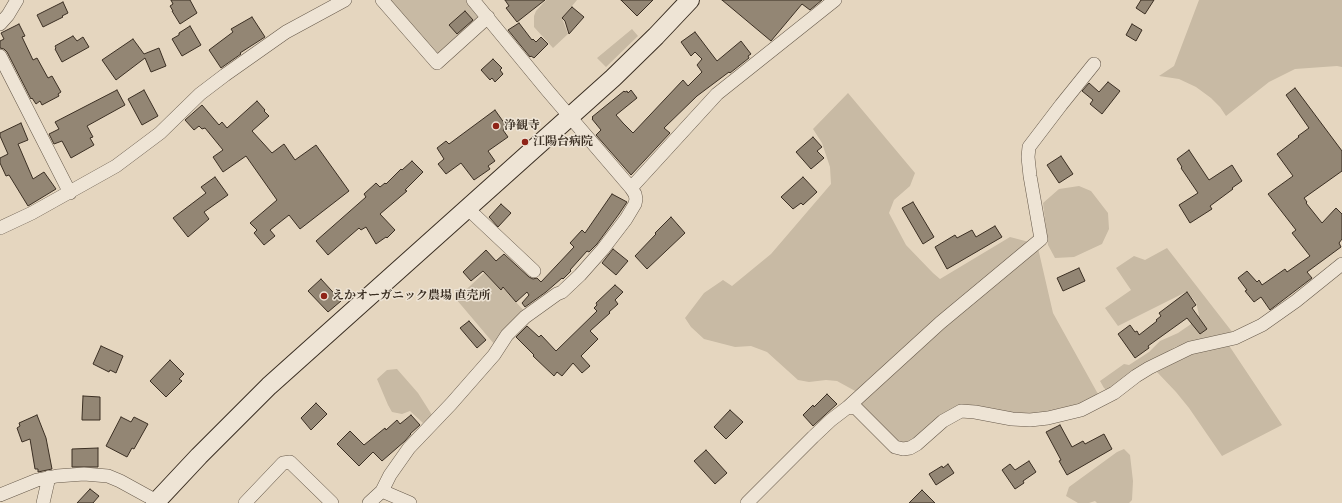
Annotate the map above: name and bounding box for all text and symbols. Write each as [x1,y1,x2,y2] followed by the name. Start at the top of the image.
[504,119,540,133] place label: 浄観寺
[491,121,501,131] marker: 浄観寺
[533,135,593,149] place label: 江陽台病院
[520,137,530,147] marker: 江陽台病院
[332,289,491,303] place label: えかオーガニック農場 直売所
[319,291,329,301] marker: えかオーガニック農場 直売所

